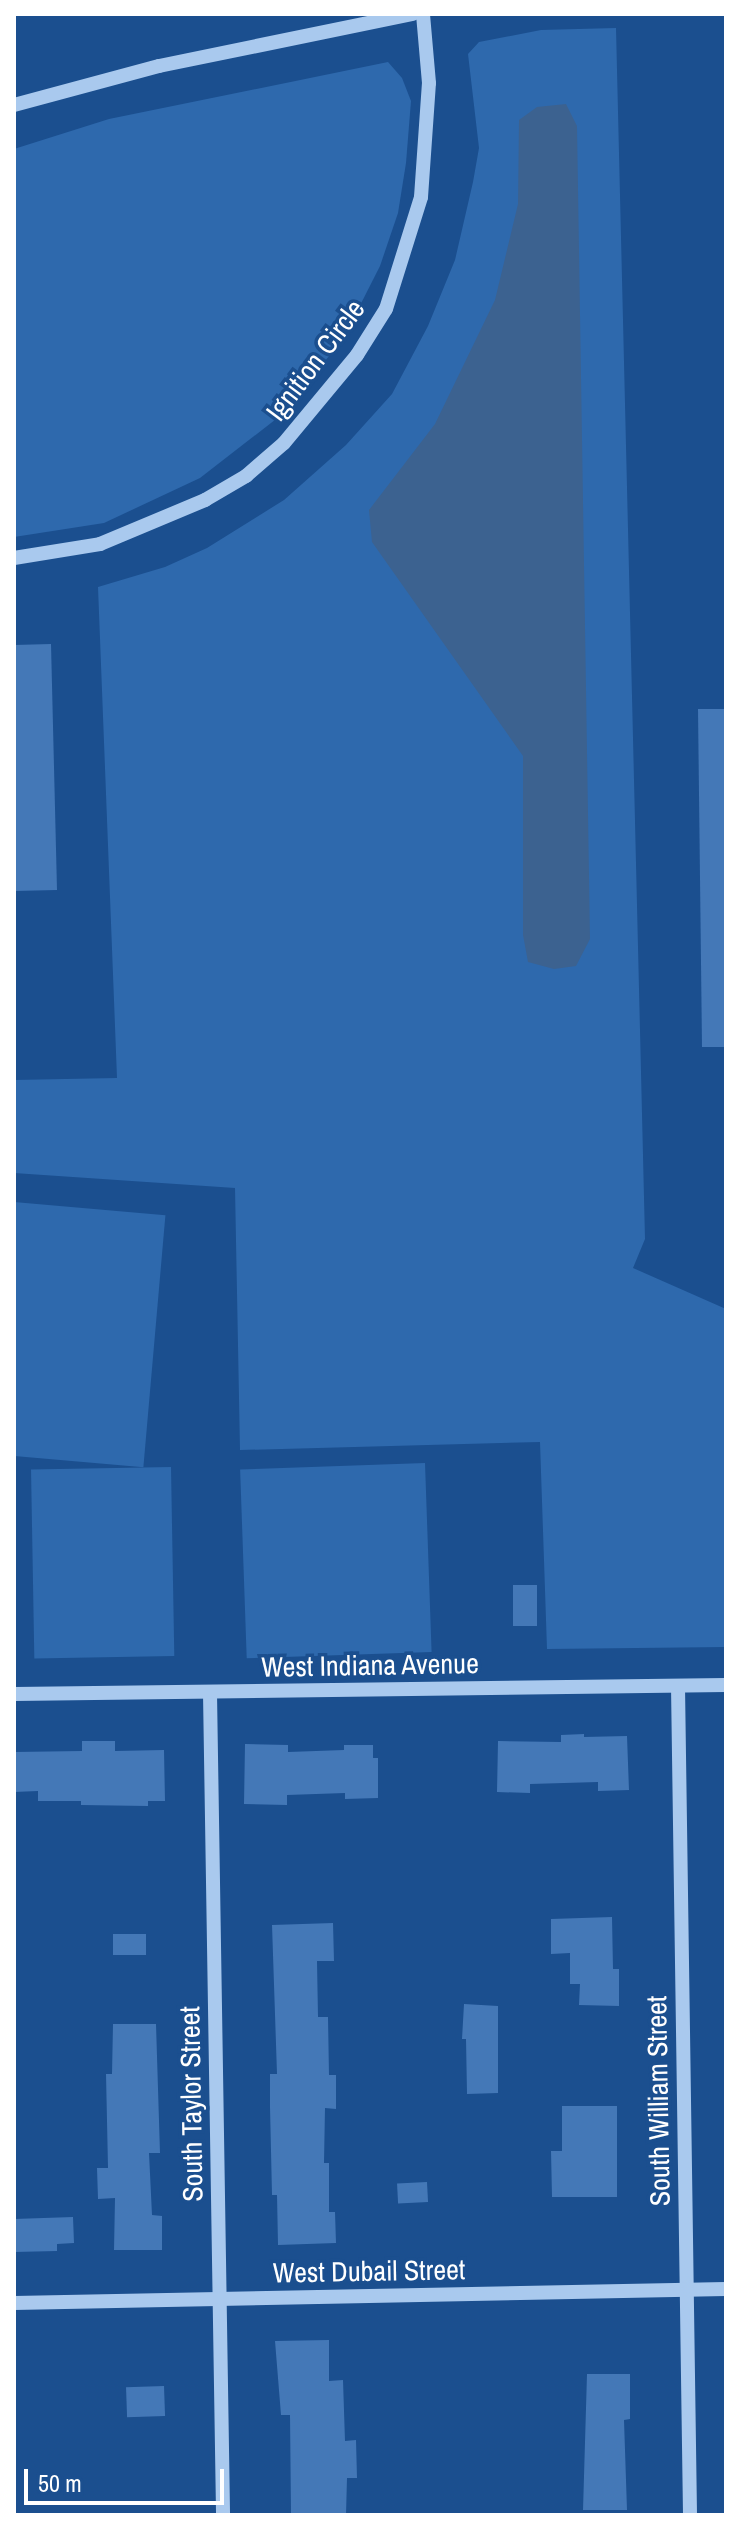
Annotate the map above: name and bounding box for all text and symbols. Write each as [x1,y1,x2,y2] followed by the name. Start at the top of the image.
[259,293,371,427] street label: Ignition Circle
[260,1646,480,1684] street label: West Indiana Avenue
[639,1995,677,2207] street label: South William Street
[172,2006,210,2202] street label: South Taylor Street
[273,2253,465,2289] street label: West Dubail Street
[28,2453,228,2503] scale bar
[38,2467,82,2499] text: 50 m

